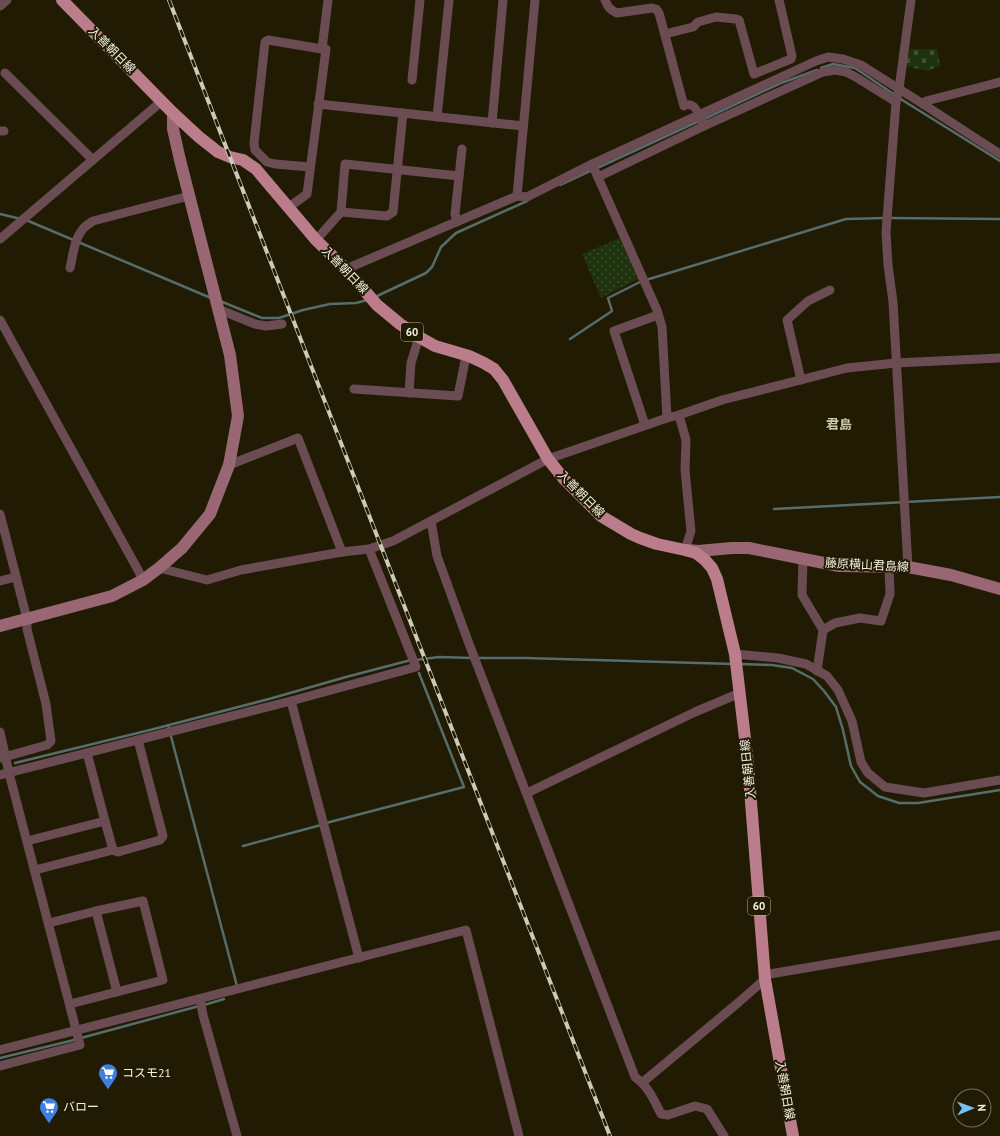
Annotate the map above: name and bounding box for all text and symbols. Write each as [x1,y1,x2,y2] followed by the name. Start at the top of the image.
[86,23,139,76] street label: 入善朝日線
[319,243,372,296] street label: 入善朝日線
[401,323,423,341] road number: 60
[826,416,852,433] district label: 君島
[555,467,608,520] street label: 入善朝日線
[825,555,909,574] street label: 藤原横山君島線
[737,738,758,800] street label: 入善朝日線
[748,897,770,915] road number: 60
[773,1059,798,1121] street label: 入善朝日線
[97,1062,119,1090] supermarket icon: コスモ21
[122,1065,171,1080] place label: コスモ21
[952,1088,992,1128] north arrow
[38,1096,60,1124] supermarket icon: バロー
[63,1099,99,1114] place label: バロー
[975,1104,989,1112] text: N

